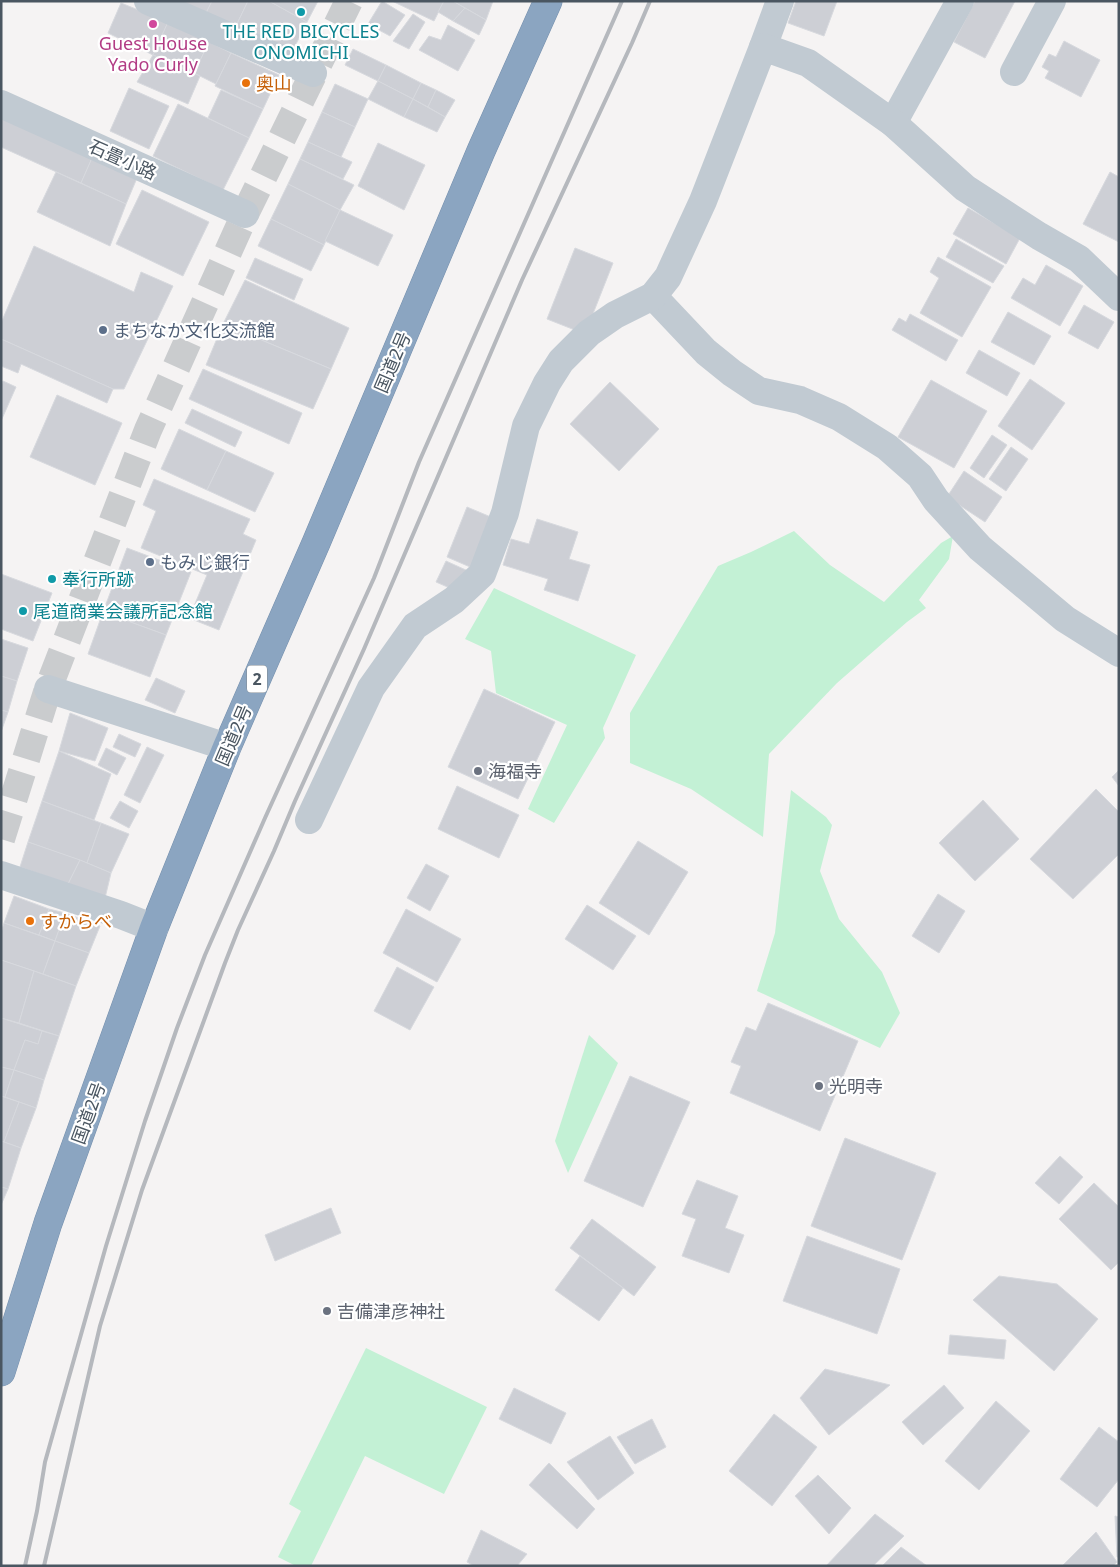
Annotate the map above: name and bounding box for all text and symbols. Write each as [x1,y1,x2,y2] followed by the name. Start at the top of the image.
[295,6,307,18] marker: THE RED BICYCLES ONOMICHI
[147,18,159,30] marker: Guest House Yado Curly
[223,19,379,64] place label: THE RED BICYCLES ONOMICHI
[99,31,207,76] place label: Guest House Yado Curly
[256,71,292,95] place label: 奥山
[240,77,252,89] marker: 奥山
[85,133,161,185] street label: 石畳小路
[113,318,275,342] place label: まちなか文化交流館
[97,324,109,336] marker: まちなか文化交流館
[368,328,416,396] street label: 国道2号
[160,550,250,574] place label: もみじ銀行
[144,556,156,568] marker: もみじ銀行
[62,567,134,591] place label: 奉行所跡
[46,573,58,585] marker: 奉行所跡
[33,599,213,623] place label: 尾道商業会議所記念館
[17,605,29,617] marker: 尾道商業会議所記念館
[247,666,267,692] road number: 2
[209,701,257,769] street label: 国道2号
[488,759,542,783] place label: 海福寺
[472,765,484,777] marker: 海福寺
[40,909,112,933] place label: すからべ
[24,915,36,927] marker: すからべ
[829,1074,883,1098] place label: 光明寺
[66,1079,110,1147] street label: 国道2号
[813,1080,825,1092] marker: 光明寺
[337,1299,445,1323] place label: 吉備津彦神社
[321,1305,333,1317] marker: 吉備津彦神社

